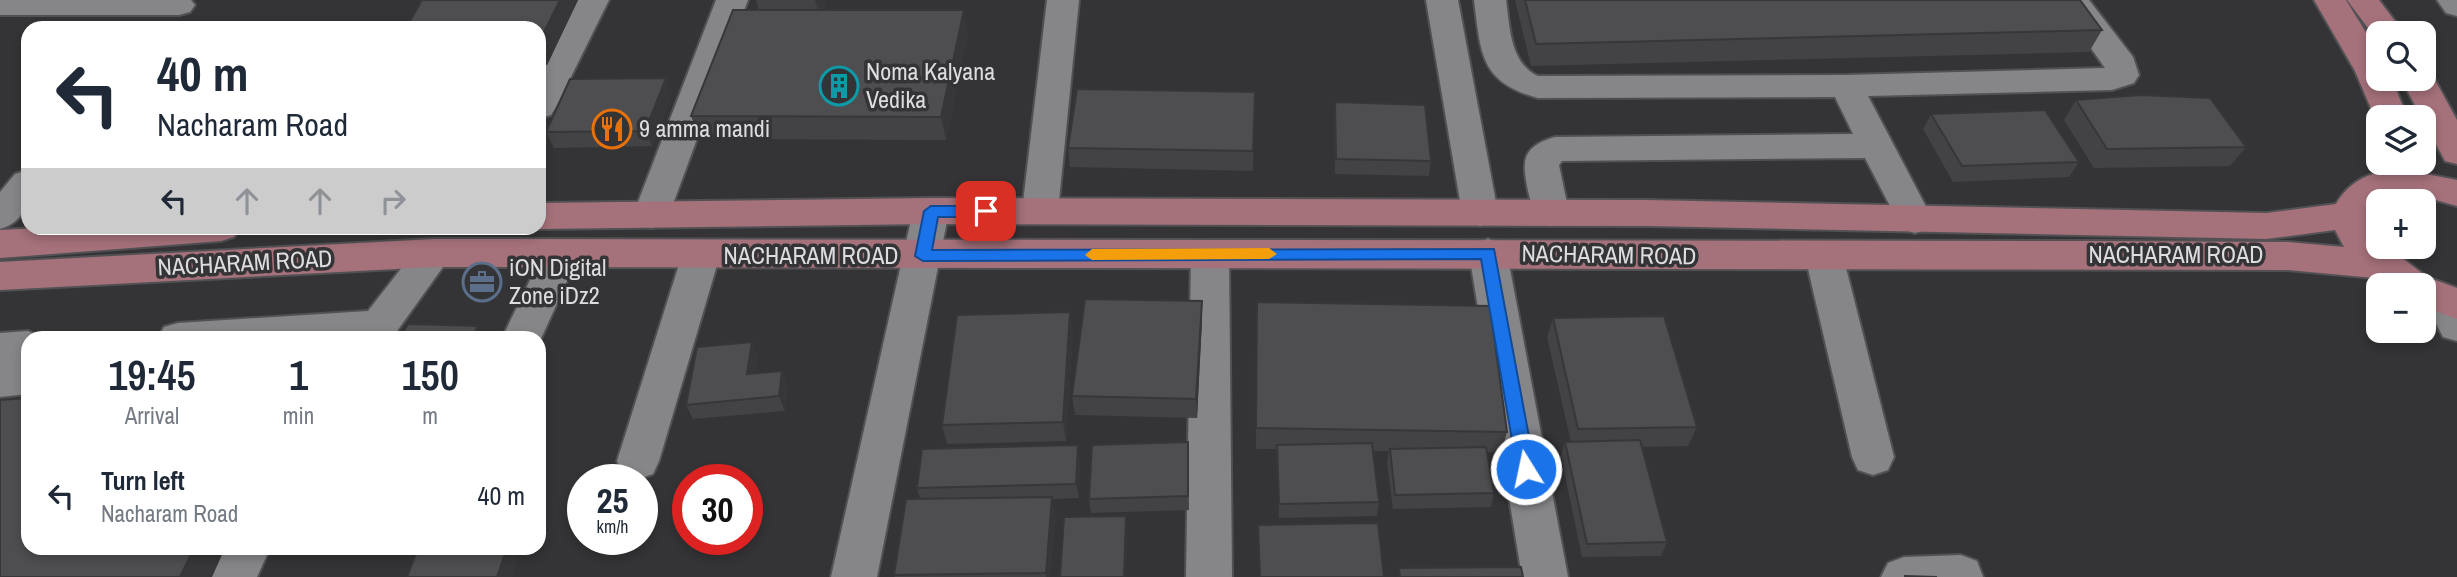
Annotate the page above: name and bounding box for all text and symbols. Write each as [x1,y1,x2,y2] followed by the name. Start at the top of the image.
[2366,21,2436,343] map controls
[2366,21,2436,91] button: search
[157,40,249,106] text: 40 m
[42,49,133,140] icon: left
[866,55,995,115] place label: Noma Kalyana Vedika
[818,65,860,107] building icon: Noma Kalyana Vedika
[157,103,348,146] text: Nacharam Road
[2366,105,2436,175] button: layers
[591,108,633,150] restaurant icon: 9 amma mandi
[639,112,770,144] place label: 9 amma mandi
[956,181,1016,241] pin
[155,182,193,220] icon: left
[228,182,266,220] icon: ahead
[301,182,339,220] icon: ahead
[374,182,412,220] icon: right
[2366,189,2436,259] button: +
[967,192,1005,230] icon: arrive
[1521,236,1697,272] street label: NACHARAM ROAD
[2089,238,2263,270] street label: NACHARAM ROAD
[724,239,898,271] street label: NACHARAM ROAD
[157,241,333,283] street label: NACHARAM ROAD
[509,251,606,311] place label: iON Digital Zone iDz2
[461,261,503,303] office icon: iON Digital Zone iDz2
[2366,273,2436,343] button: −
[108,347,196,403] text: 19:45
[289,347,308,403] text: 1
[401,347,459,403] text: 150
[125,400,179,431] text: Arrival
[283,400,314,431] text: min
[422,400,438,431] text: m
[1489,432,1563,506] position arrow
[101,463,185,498] text: Turn left
[672,464,763,555] speed limit sign: 30
[42,477,80,515] icon: left
[597,477,628,524] text: 25
[478,478,525,513] text: 40 m
[101,498,238,529] text: Nacharam Road
[597,514,629,539] text: km/h

